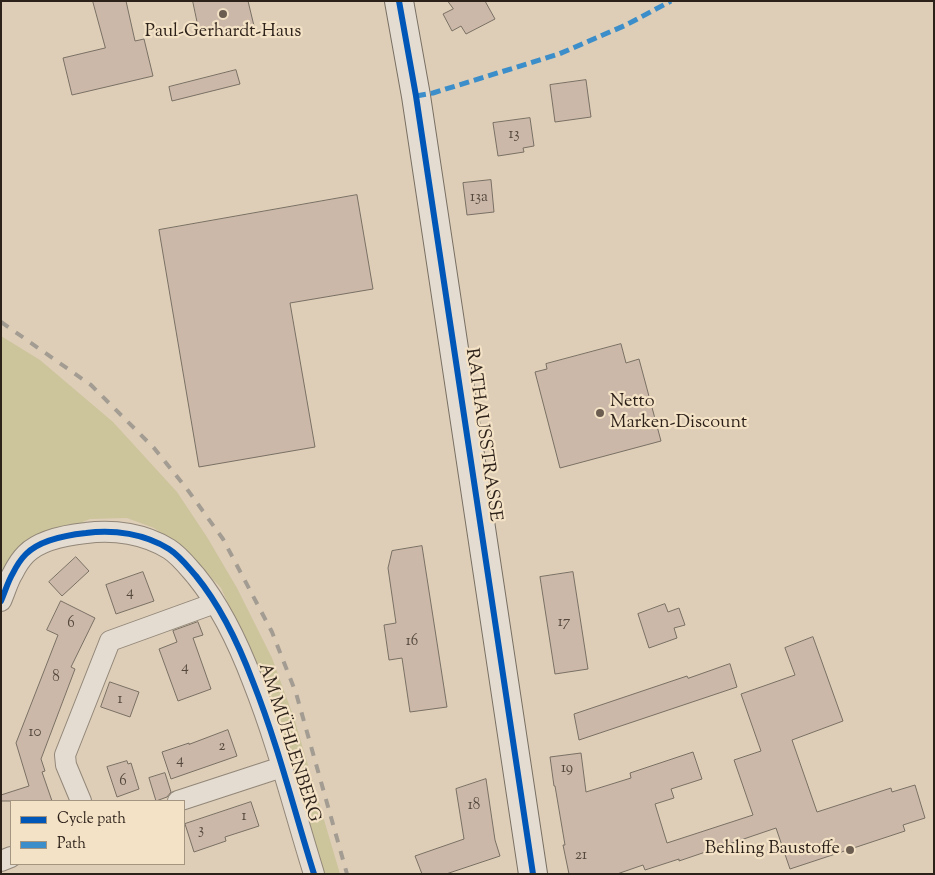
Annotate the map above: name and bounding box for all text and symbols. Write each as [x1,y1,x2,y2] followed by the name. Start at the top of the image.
[217,8,229,20] marker: Paul-Gerhardt-Haus
[145,22,301,44] place label: Paul-Gerhardt-Haus
[508,126,520,144] house number: 13
[470,189,488,207] house number: 13a
[459,347,505,523] street label: RATHAUSSTRASSE
[610,392,747,434] place label: Netto Marken-Discount
[594,407,606,419] marker: Netto Marken-Discount
[126,584,134,602] house number: 4
[558,614,570,632] house number: 17
[67,615,75,633] house number: 6
[406,633,418,651] house number: 16
[181,659,189,677] house number: 4
[252,661,324,825] street label: AM MÜHLENBERG
[52,669,60,687] house number: 8
[117,691,123,709] house number: 1
[29,724,41,742] house number: 10
[218,738,226,756] house number: 2
[176,752,184,770] house number: 4
[561,760,573,778] house number: 19
[119,773,127,791] house number: 6
[468,797,480,815] house number: 18
[10,800,185,865] legend
[241,808,247,826] house number: 1
[57,809,126,830] text: Cycle path
[198,822,204,840] house number: 3
[57,834,86,855] text: Path
[705,839,840,861] place label: Behling Baustoffe
[844,844,856,856] marker: Behling Baustoffe
[575,847,587,865] house number: 21

